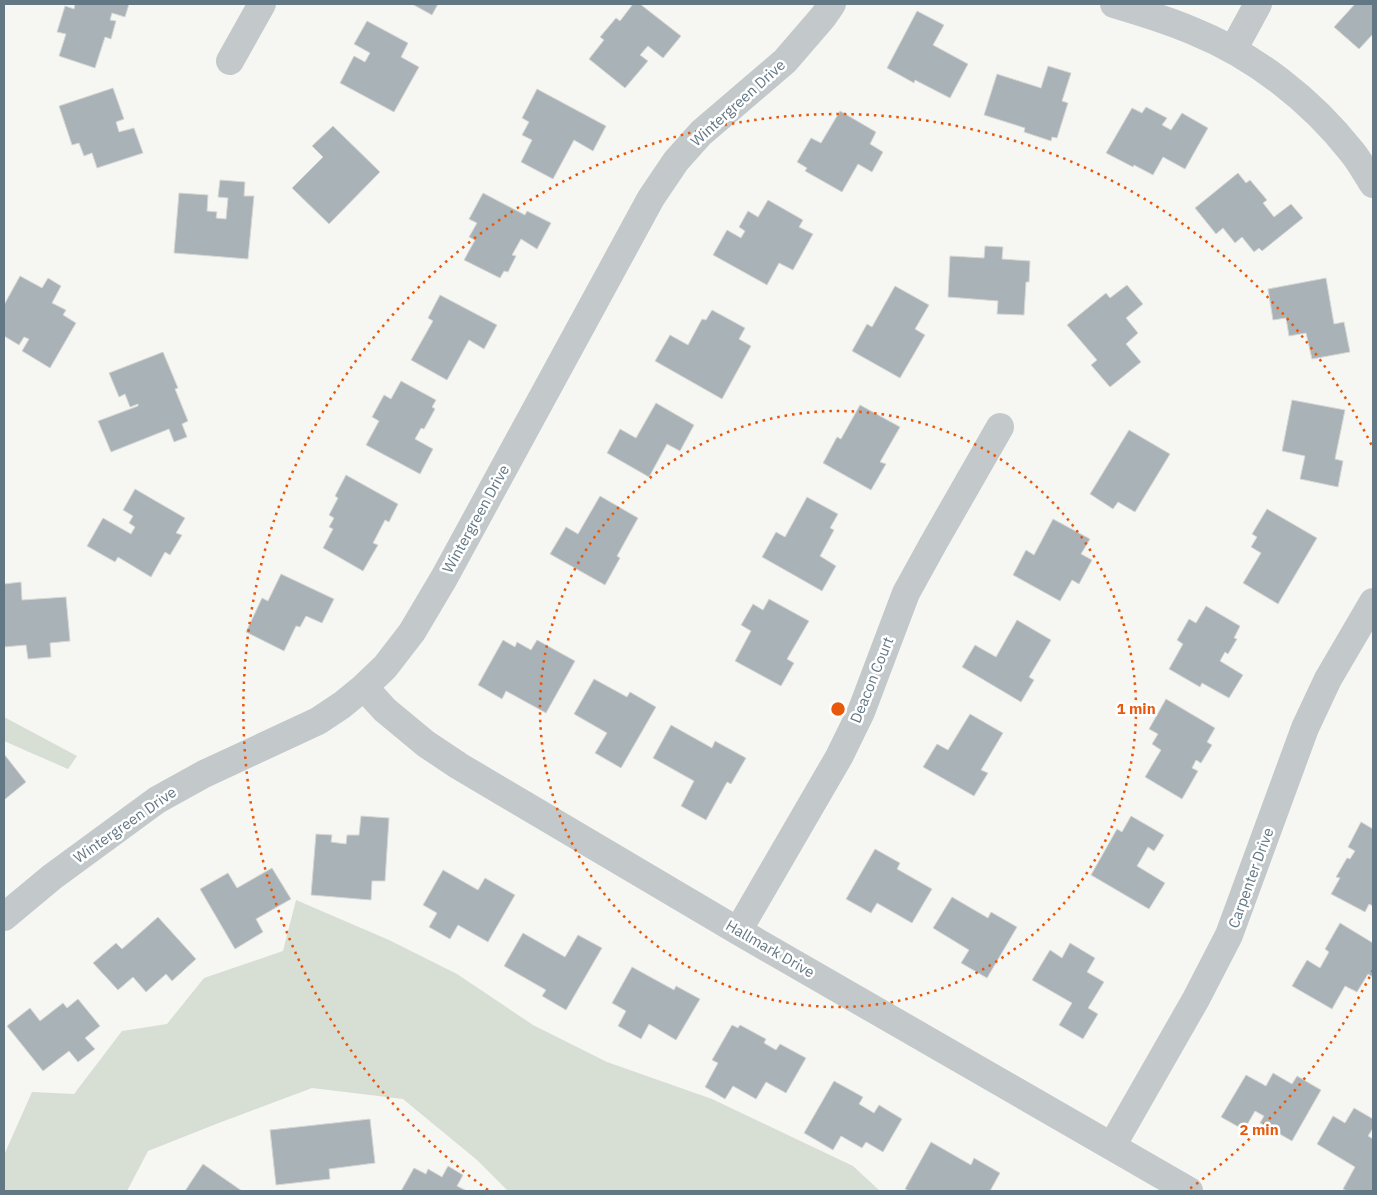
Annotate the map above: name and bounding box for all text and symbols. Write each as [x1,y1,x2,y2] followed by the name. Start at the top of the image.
[686,55,789,150] street label: Wintergreen Drive
[438,461,513,576] street label: Wintergreen Drive
[846,634,897,726] street label: Deacon Court
[1116,699,1156,718] text: 1 min
[829,700,847,718] centre of rings
[70,782,180,867] street label: Wintergreen Drive
[1224,825,1278,931] street label: Carpenter Drive
[722,915,818,982] street label: Hallmark Drive
[1239,1120,1279,1139] text: 2 min

